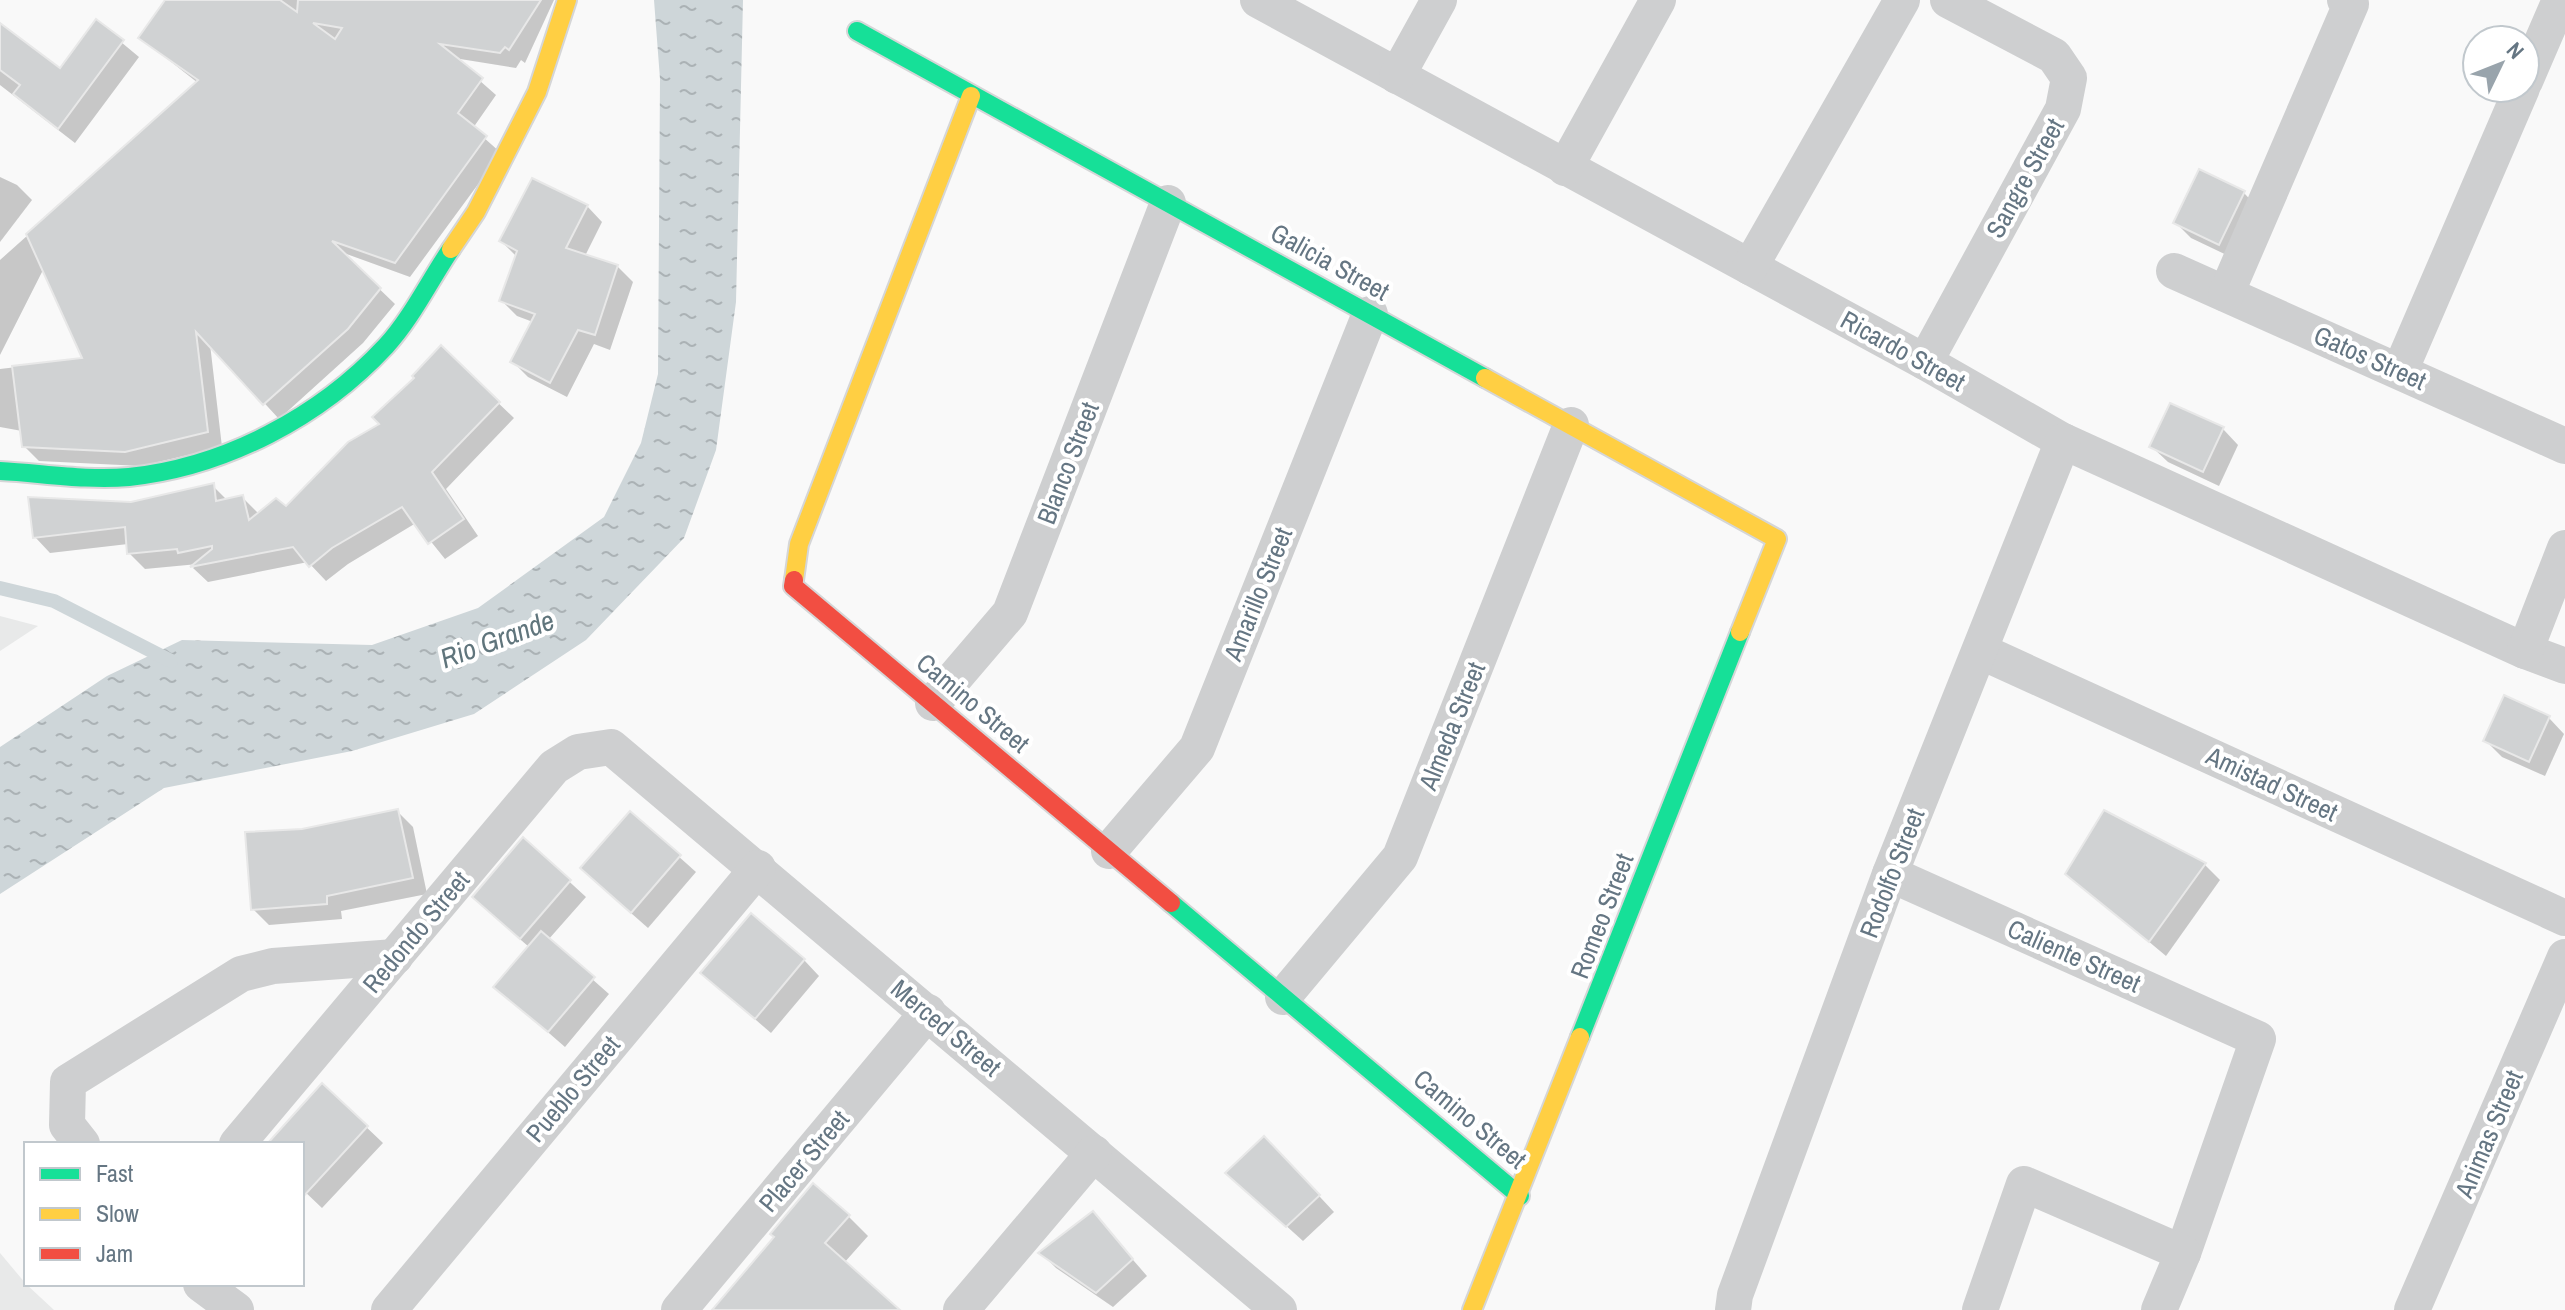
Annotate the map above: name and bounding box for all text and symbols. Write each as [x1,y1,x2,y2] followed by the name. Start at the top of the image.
[2461,24,2541,104] north arrow
[2500,35,2531,65] text: N
[1977,112,2072,244] street label: Sangre Street
[1265,215,1396,309] street label: Galicia Street
[1835,302,1972,399] street label: Ricardo Street
[2308,317,2432,398] street label: Gatos Street
[1028,397,1107,529] street label: Blanco Street
[1215,522,1300,667] street label: Amarillo Street
[435,601,559,677] water label: Rio Grande
[909,645,1037,760] street label: Camino Street
[1410,657,1493,796] street label: Almeda Street
[2200,737,2344,829] street label: Amistad Street
[1851,803,1932,943] street label: Rodolfo Street
[1562,848,1641,983] street label: Romeo Street
[354,863,477,1000] street label: Redondo Street
[2002,911,2146,1000] street label: Caliente Street
[884,971,1009,1084] street label: Merced Street
[518,1028,628,1149] street label: Pueblo Street
[1406,1061,1534,1176] street label: Camino Street
[2446,1065,2531,1204] street label: Animas Street
[751,1102,857,1219] street label: Placer Street
[24,1142,304,1286] legend
[96,1157,134,1189] text: Fast
[96,1197,139,1229] text: Slow
[96,1237,133,1269] text: Jam

